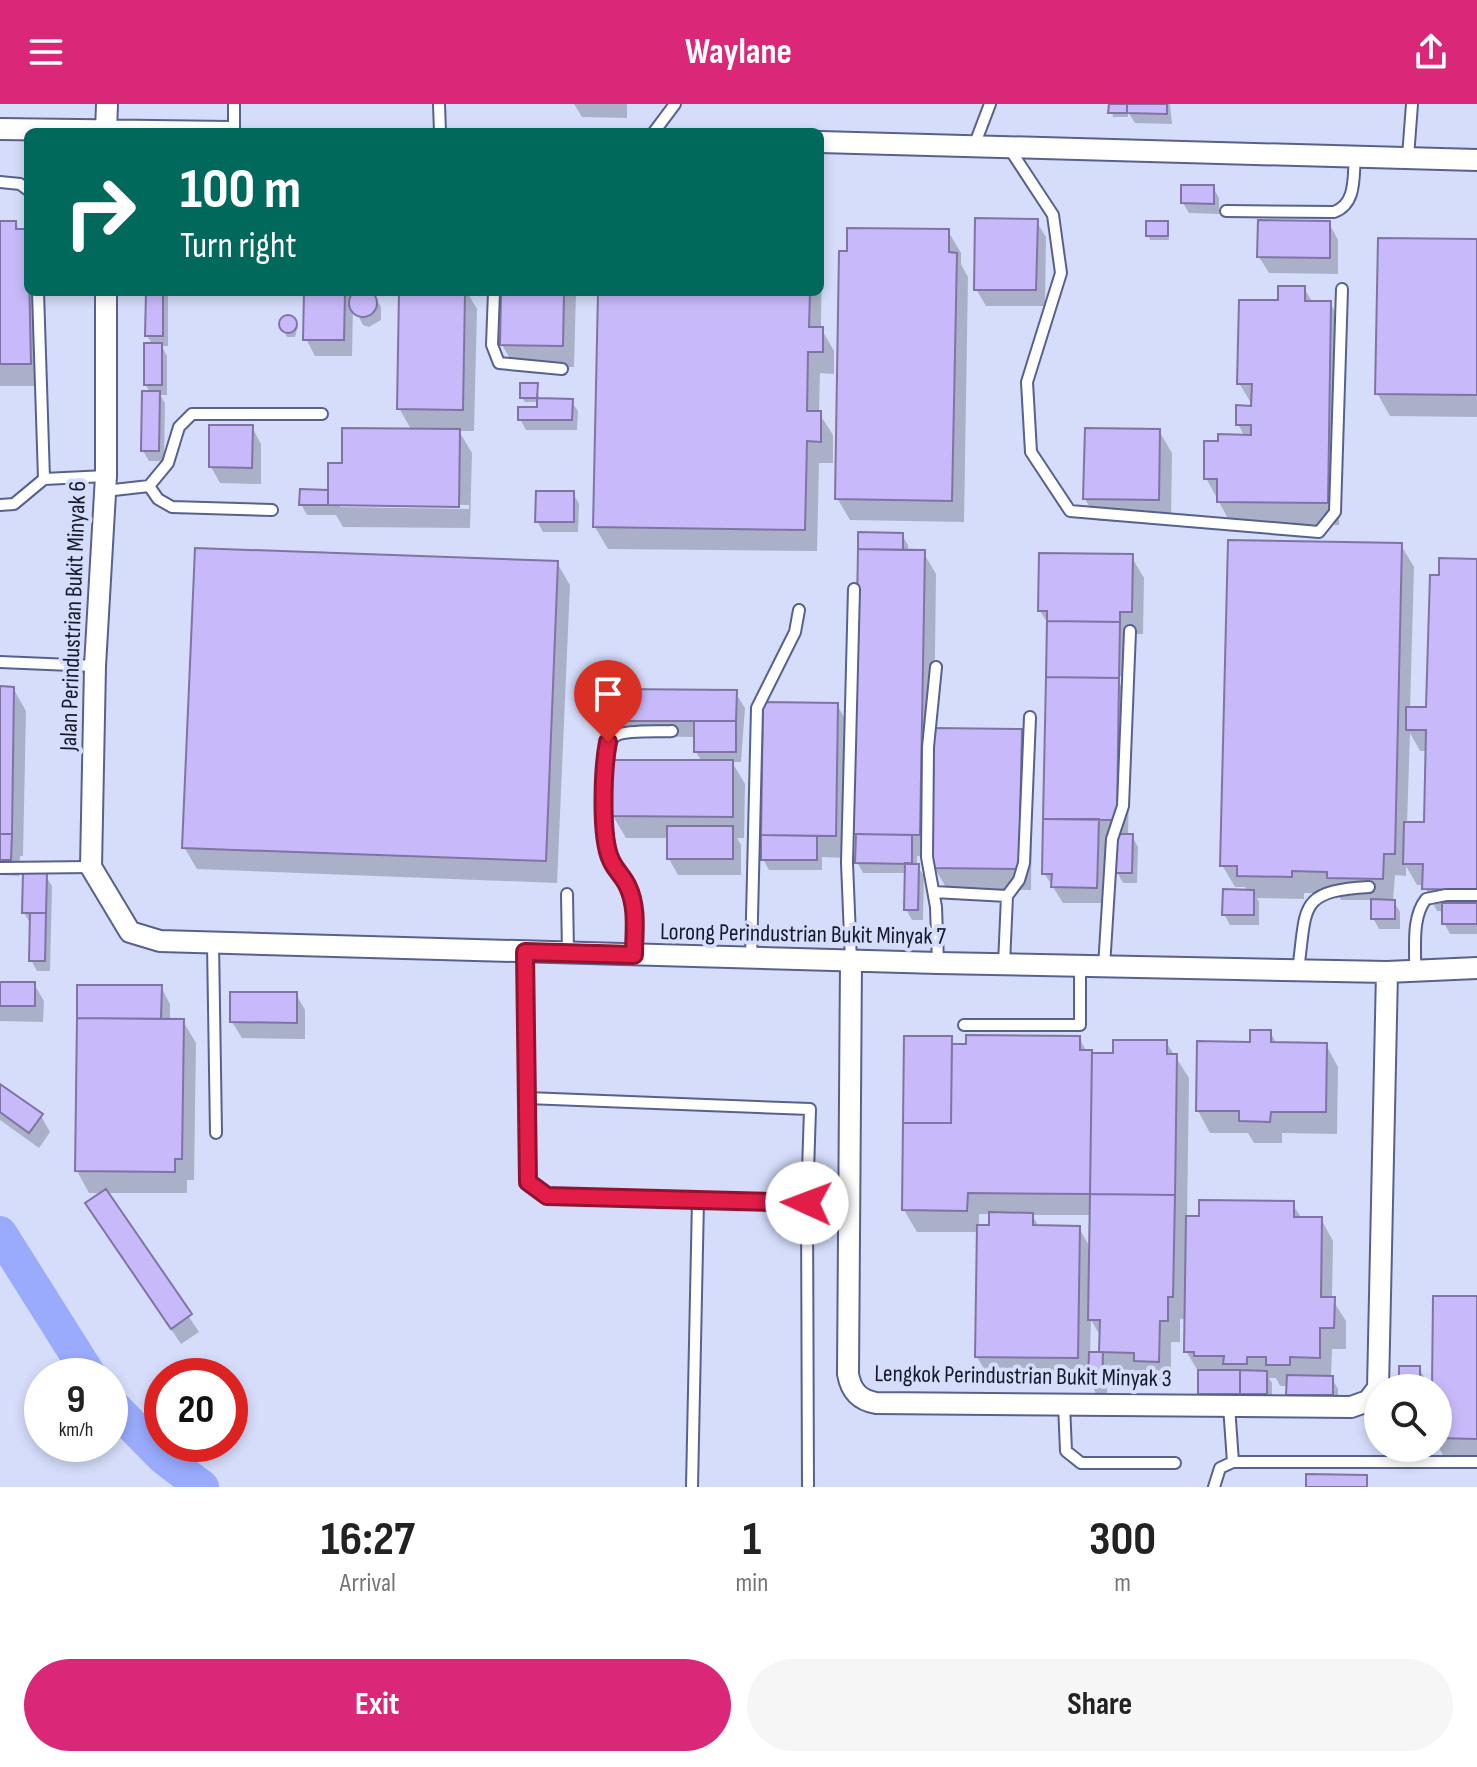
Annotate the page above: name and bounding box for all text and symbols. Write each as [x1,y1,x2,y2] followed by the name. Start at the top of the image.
[24,30,68,74] icon: menu
[1409,30,1453,74] icon: share
[685,31,792,74] text: Waylane
[180,157,301,224] text: 100 m
[48,160,152,264] icon: right
[180,225,297,268] text: Turn right
[54,481,92,752] street label: Jalan Perindustrian Bukit Minyak 6
[574,660,642,742] pin
[586,672,630,716] icon: arrive
[660,917,947,951] street label: Lorong Perindustrian Bukit Minyak 7
[765,1161,849,1245] position arrow
[144,1358,248,1462] speed limit sign: 20
[874,1359,1172,1393] street label: Lengkok Perindustrian Bukit Minyak 3
[1364,1374,1452,1462] map controls
[1364,1374,1452,1462] button: search
[67,1376,85,1424] text: 9
[59,1418,93,1442] text: km/h
[321,1511,415,1568] text: 16:27
[743,1511,761,1568] text: 1
[1089,1511,1156,1568] text: 300
[340,1568,396,1599] text: Arrival
[736,1568,768,1599] text: min
[1114,1568,1131,1599] text: m
[24,1659,731,1751] button: Exit
[747,1659,1453,1751] button: Share

